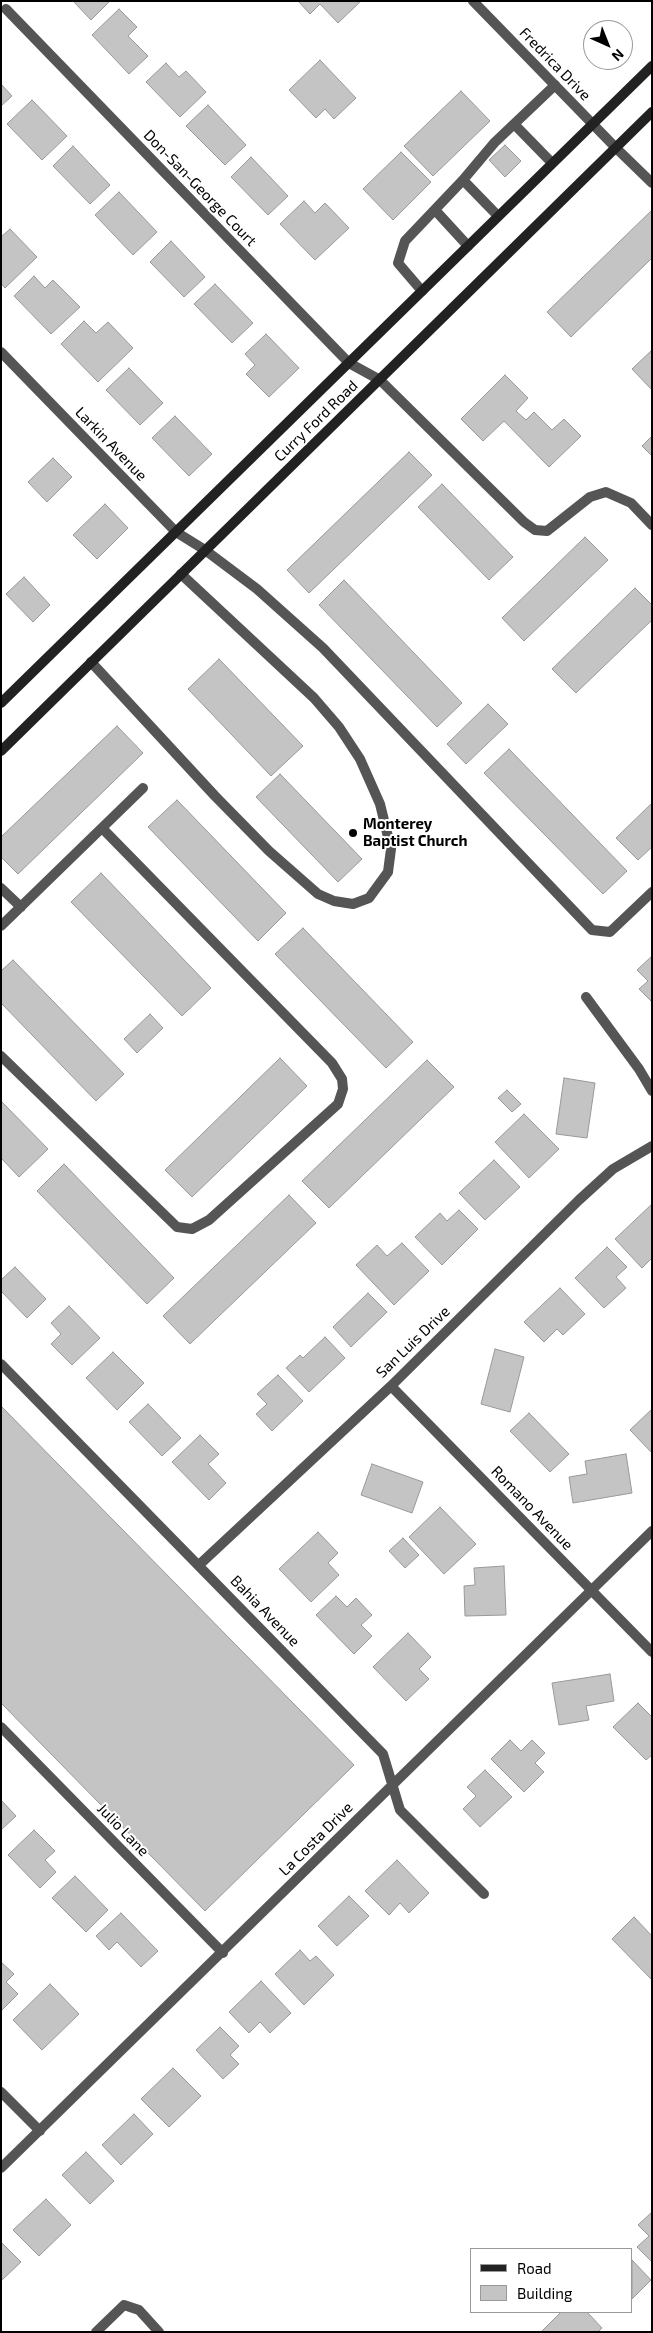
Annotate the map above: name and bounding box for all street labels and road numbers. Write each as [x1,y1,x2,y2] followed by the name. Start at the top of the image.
[516,24,594,104] street label: Fredrica Drive
[140,126,260,250] street label: Don-San-George Court
[270,377,362,465] street label: Curry Ford Road
[71,403,151,485] street label: Larkin Avenue
[372,1302,454,1382] street label: San Luis Drive
[487,1462,577,1554] street label: Romano Avenue
[227,1572,303,1650] street label: Bahia Avenue
[275,1798,357,1880] street label: La Costa Drive
[93,1800,153,1860] street label: Julio Lane

